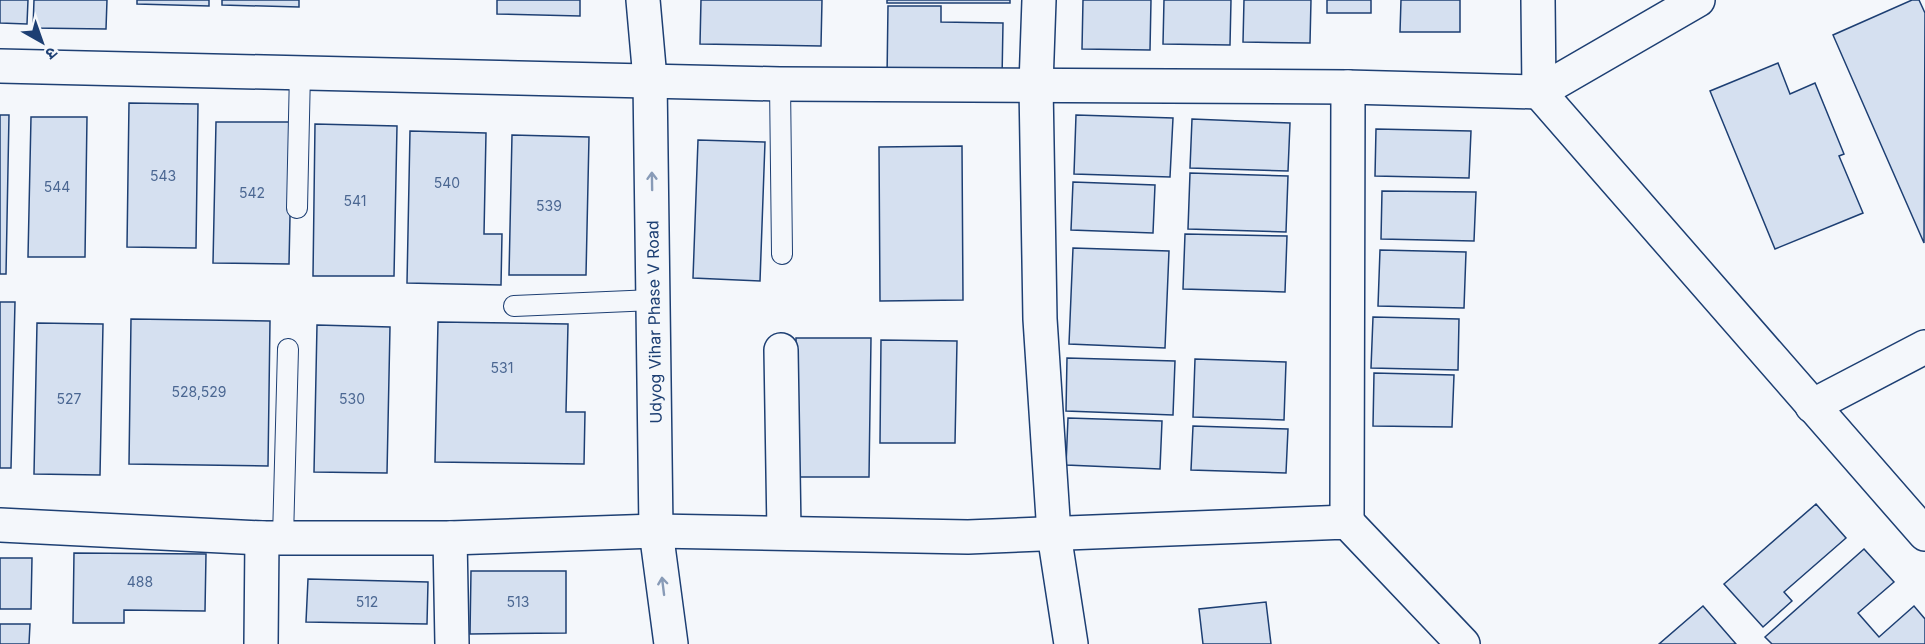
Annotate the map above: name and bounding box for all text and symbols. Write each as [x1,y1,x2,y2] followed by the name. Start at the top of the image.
[12,12,72,72] north arrow
[41,43,62,65] text: उ
[150,167,176,184] house number: 543
[646,172,658,192] one-way arrow
[434,174,460,191] house number: 540
[44,178,70,195] house number: 544
[239,184,265,201] house number: 542
[344,192,366,209] house number: 541
[536,197,562,214] house number: 539
[642,220,666,424] street label: Udyog Vihar Phase V Road
[491,359,513,376] house number: 531
[172,383,226,400] house number: 528,529
[57,390,82,407] house number: 527
[339,390,365,407] house number: 530
[127,573,153,590] house number: 488
[658,577,669,596] one-way arrow
[356,593,378,610] house number: 512
[507,593,529,610] house number: 513

